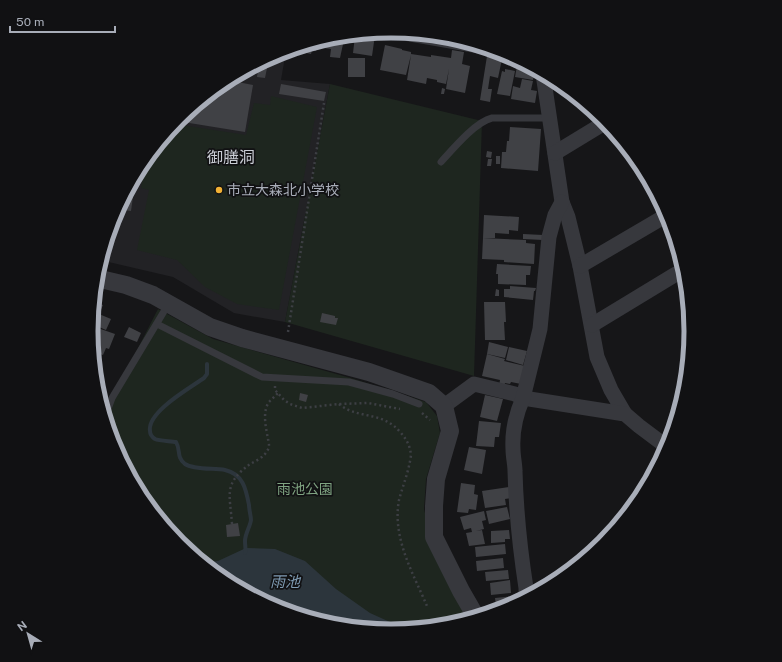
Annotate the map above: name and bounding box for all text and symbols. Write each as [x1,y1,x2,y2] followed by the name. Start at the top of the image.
[10,8,115,34] scale bar
[16,15,44,29] text: 50 m
[207,148,255,167] district label: 御膳洞
[227,182,339,198] place label: 市立大森北小学校
[214,185,224,195] marker: 市立大森北小学校
[277,481,333,497] park label: 雨池公園
[270,573,302,590] water label: 雨池
[8,614,48,654] north arrow
[15,619,29,633] text: N

